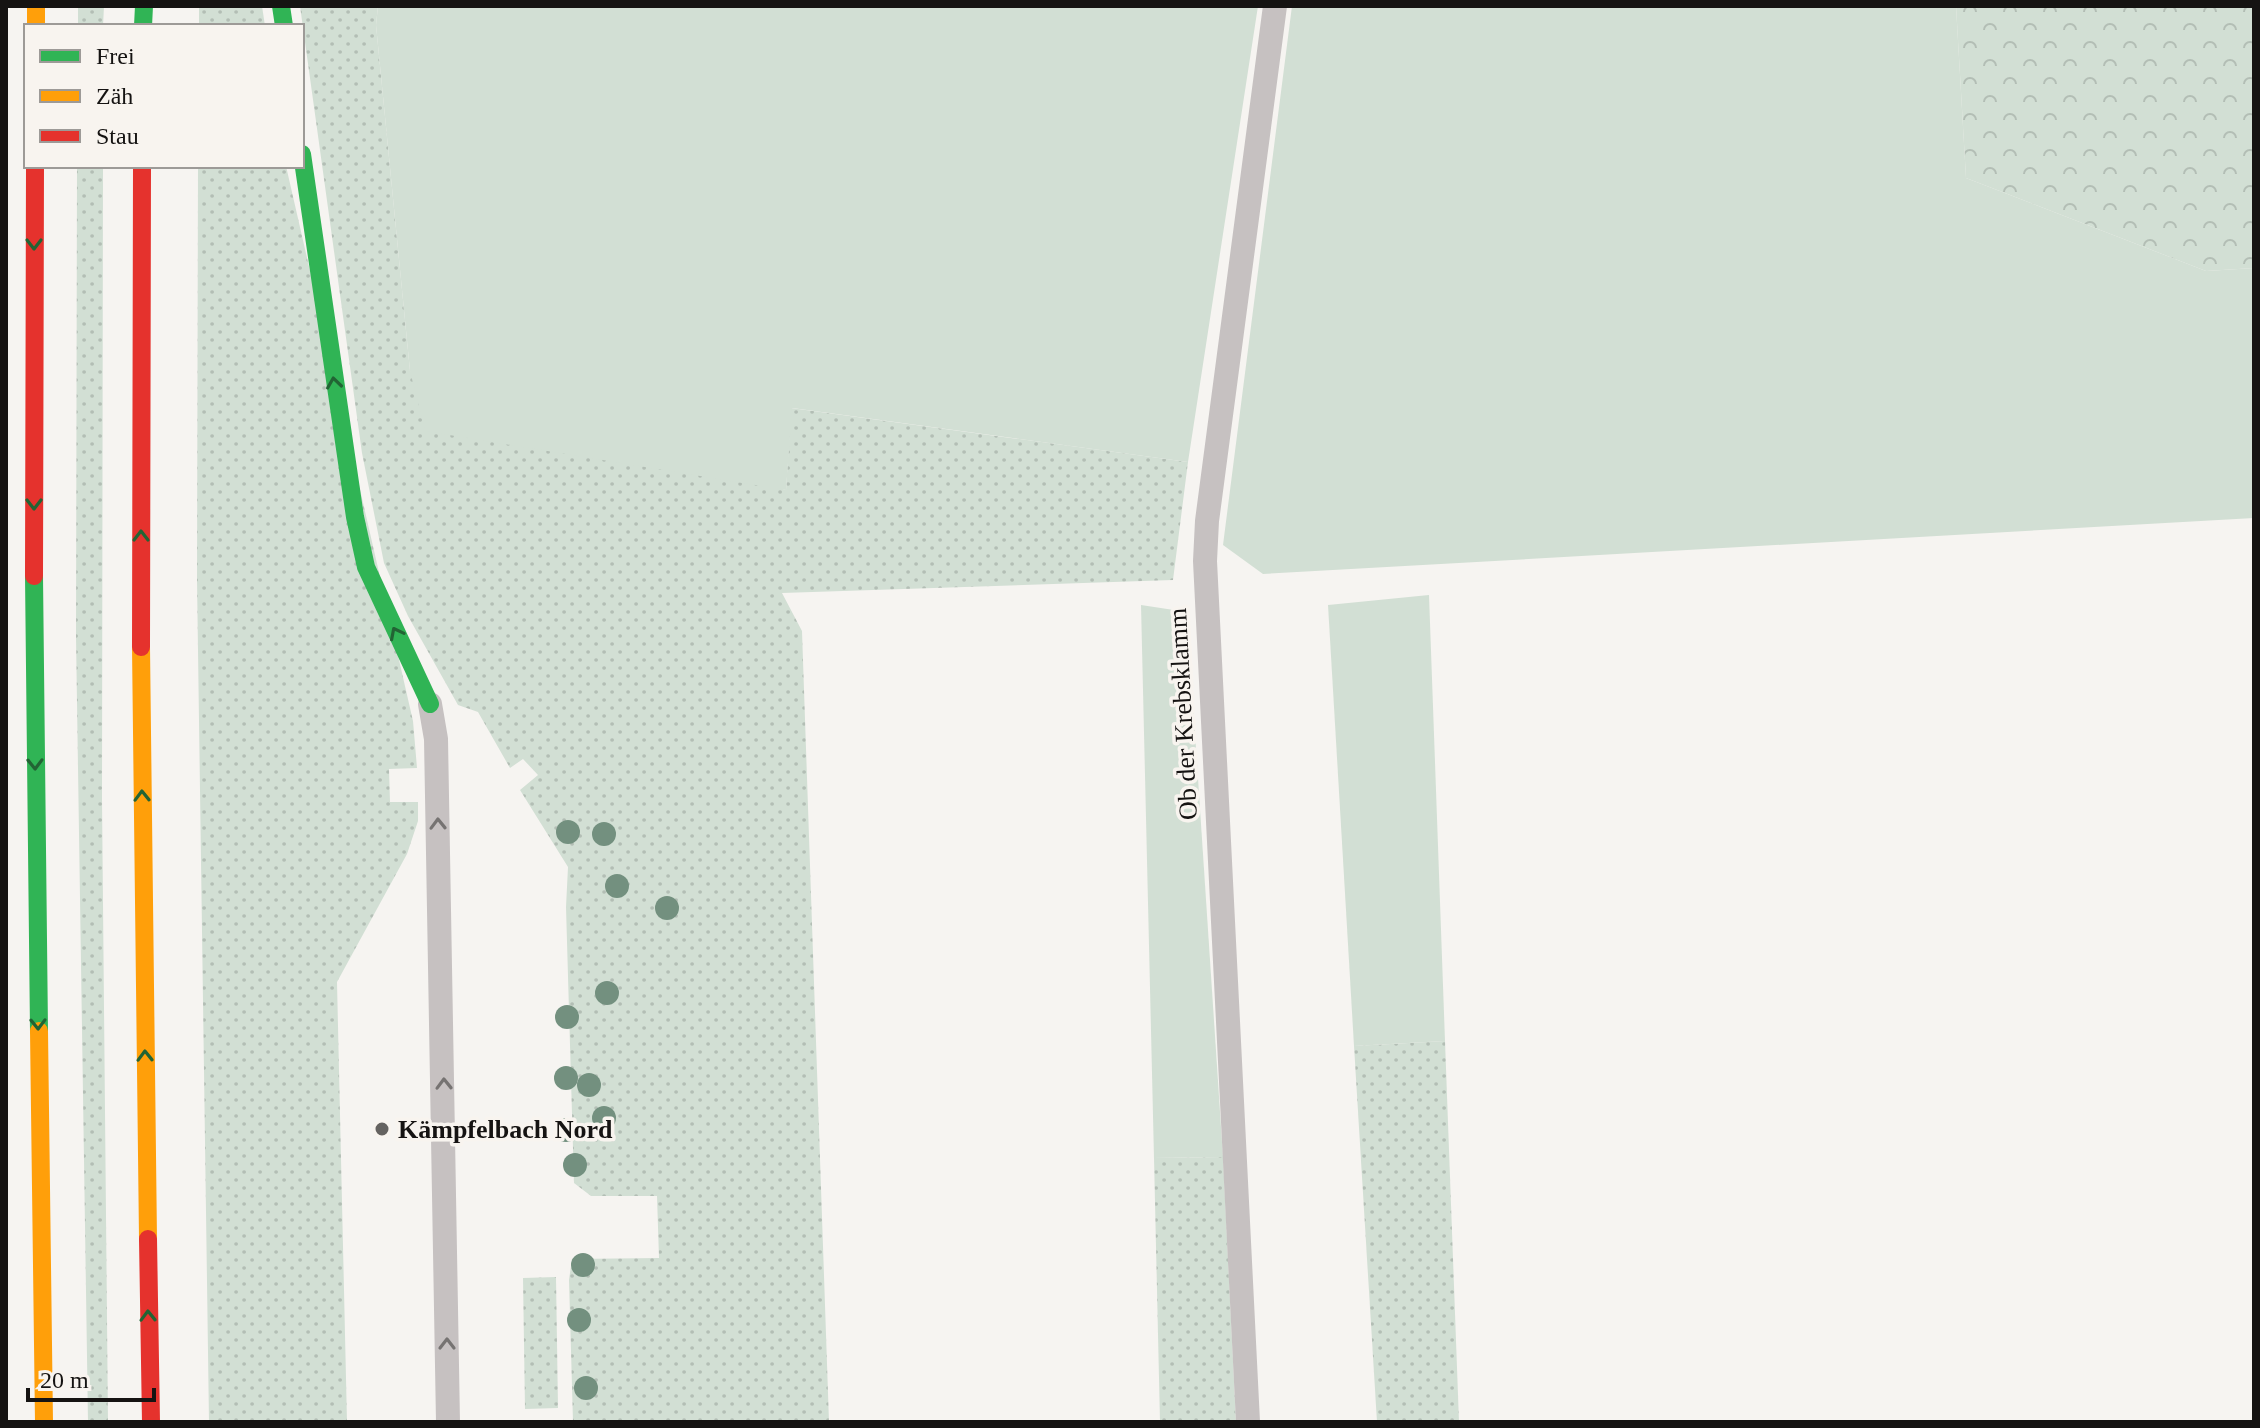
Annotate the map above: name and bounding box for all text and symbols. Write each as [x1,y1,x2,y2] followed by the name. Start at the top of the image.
[24,24,304,168] legend
[96,43,135,69] text: Frei
[96,83,133,109] text: Zäh
[96,123,139,149] text: Stau
[25,238,43,251] one-way arrow
[326,376,343,390] one-way arrow
[25,498,43,511] one-way arrow
[132,529,150,542] one-way arrow
[1163,607,1203,821] street label: Ob der Krebsklamm
[391,627,406,642] one-way arrow
[26,758,44,771] one-way arrow
[133,789,150,802] one-way arrow
[429,817,447,830] one-way arrow
[29,1018,47,1031] one-way arrow
[136,1049,154,1062] one-way arrow
[435,1077,452,1090] one-way arrow
[398,1115,613,1144] place label: Kämpfelbach Nord
[373,1120,391,1138] marker: Kämpfelbach Nord
[140,1309,157,1322] one-way arrow
[438,1337,456,1350] one-way arrow
[28,1352,154,1402] scale bar
[40,1367,89,1393] text: 20 m

